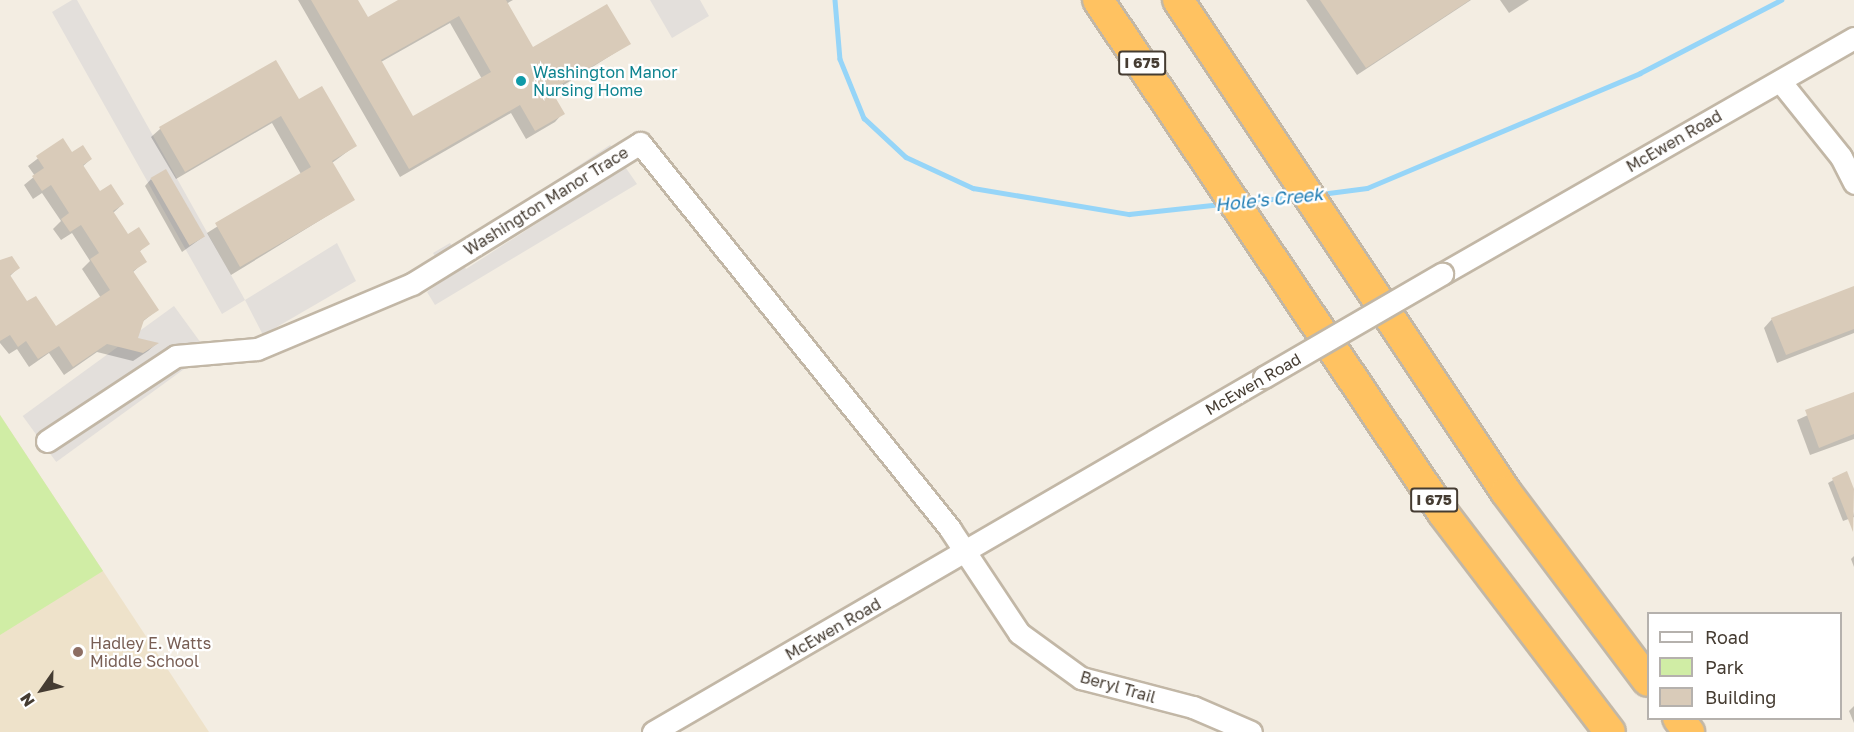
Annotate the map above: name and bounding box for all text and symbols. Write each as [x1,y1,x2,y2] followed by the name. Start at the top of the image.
[1118,51,1166,75] road number: I 675
[533,62,677,100] place label: Washington Manor Nursing Home
[514,74,528,88] marker: Washington Manor Nursing Home
[1623,106,1725,176] street label: McEwen Road
[460,143,632,259] street label: Washington Manor Trace
[1214,183,1324,215] water label: Hole's Creek
[1202,349,1304,419] street label: McEwen Road
[1410,488,1458,512] road number: I 675
[782,594,884,664] street label: McEwen Road
[1647,612,1842,720] legend
[1705,626,1749,648] text: Road
[90,633,211,671] place label: Hadley E. Watts Middle School
[71,645,85,659] marker: Hadley E. Watts Middle School
[1705,656,1744,678] text: Park
[12,660,72,720] north arrow
[1078,667,1158,707] street label: Beryl Trail
[1705,686,1776,708] text: Building
[15,689,39,711] text: N

